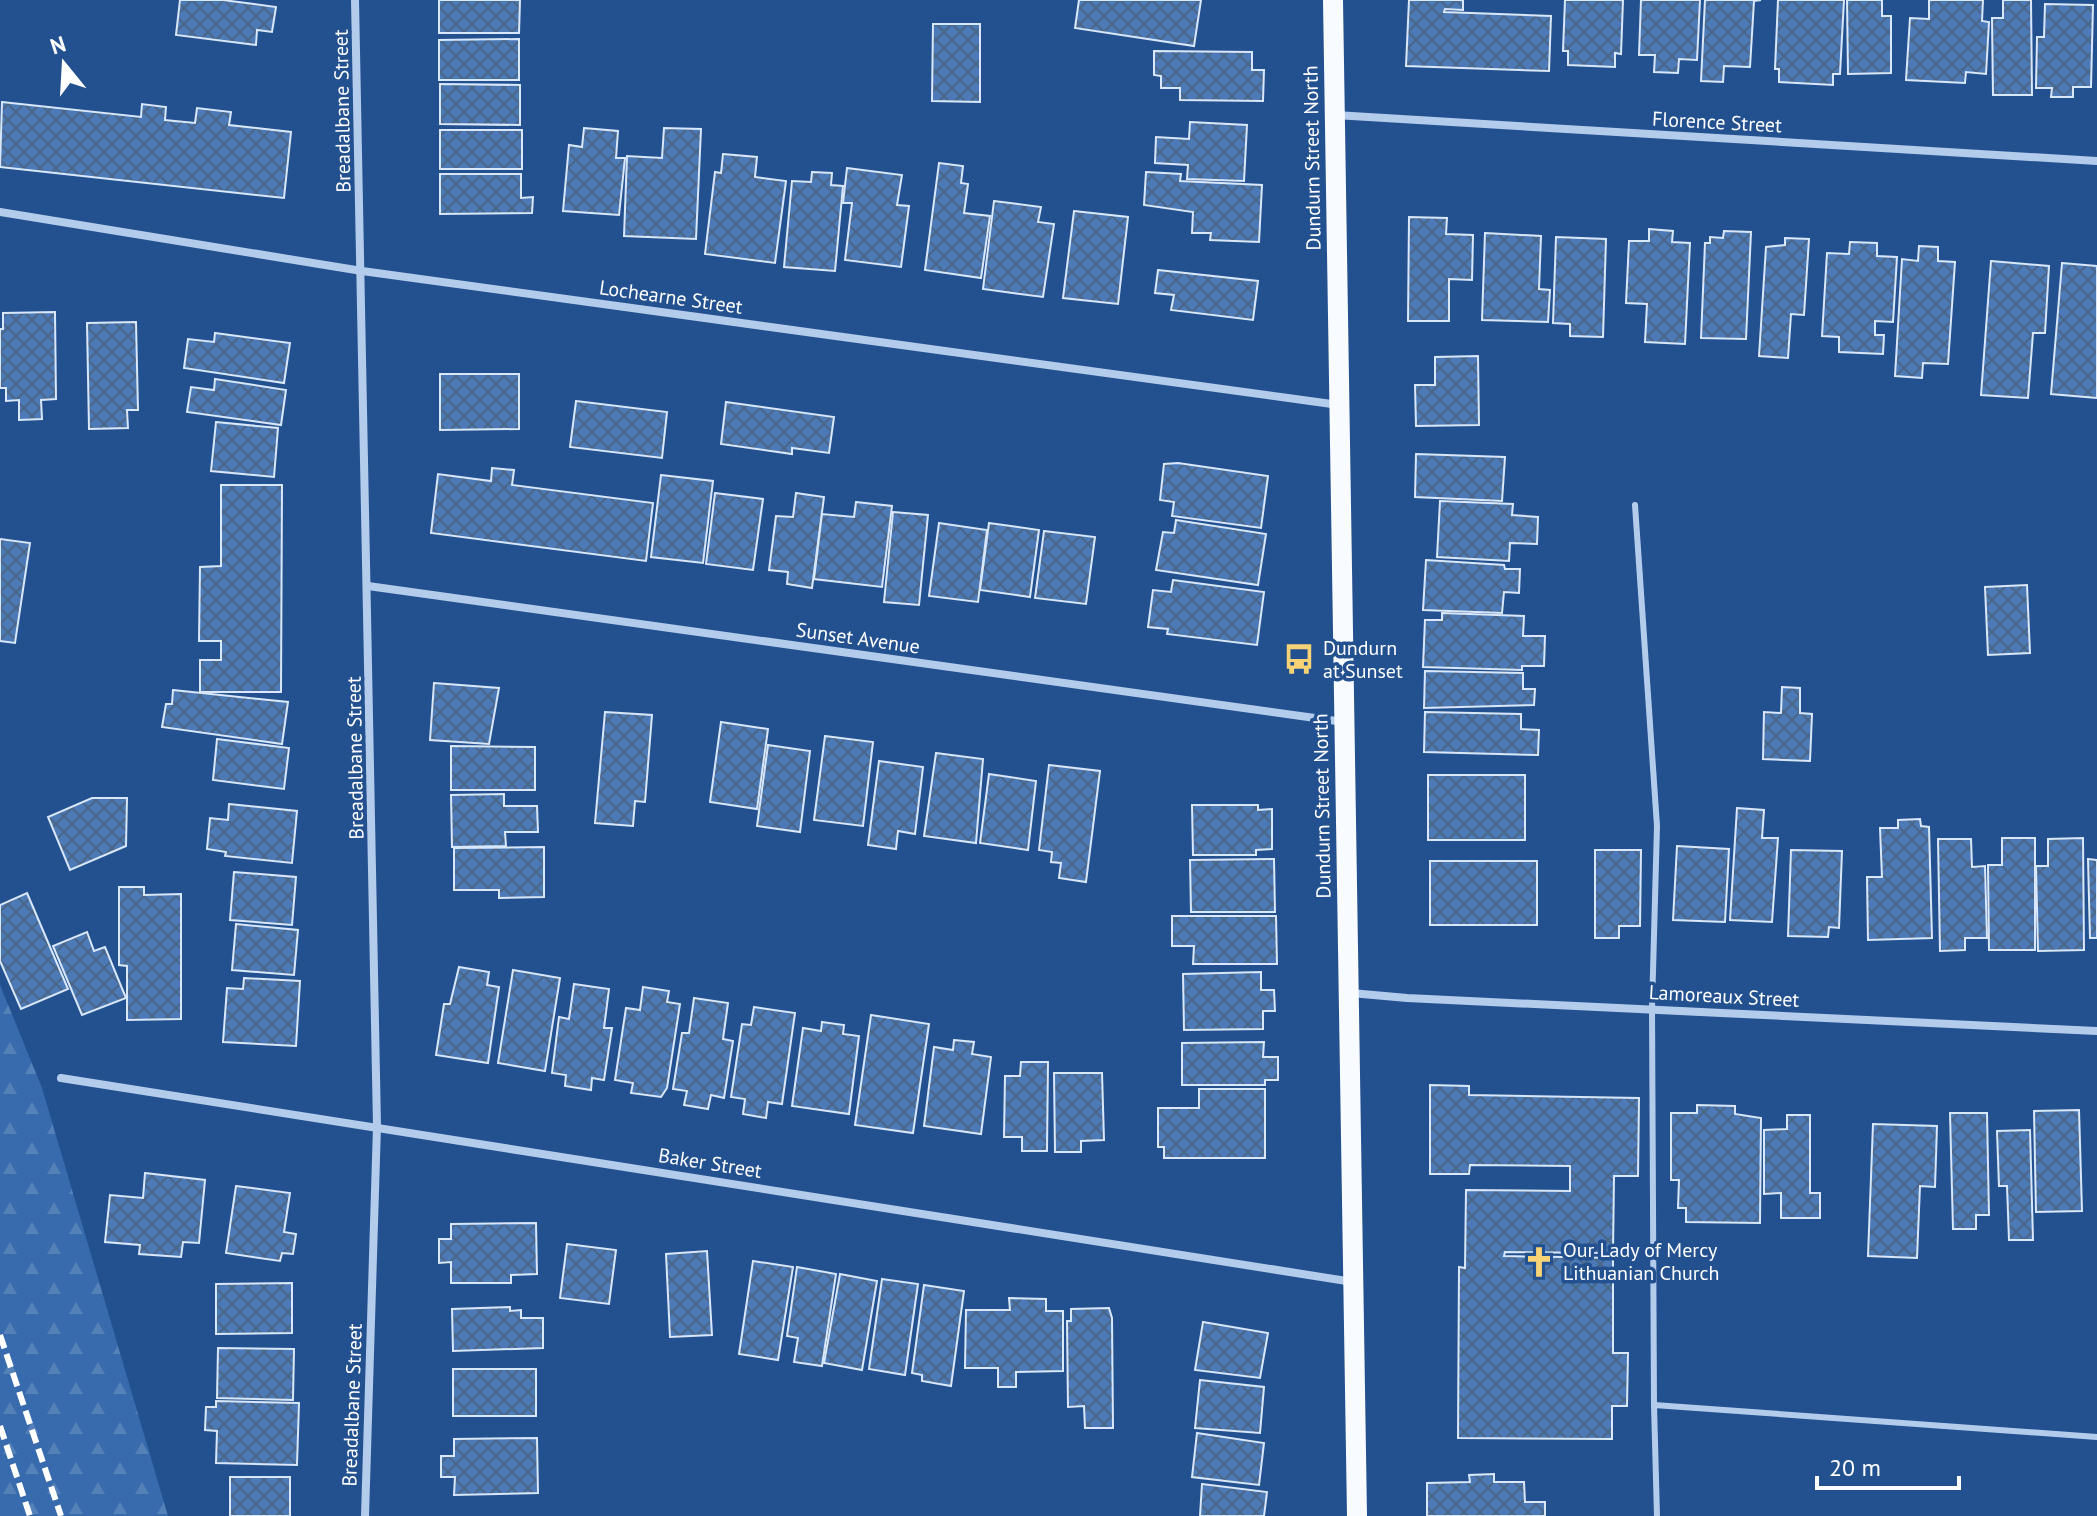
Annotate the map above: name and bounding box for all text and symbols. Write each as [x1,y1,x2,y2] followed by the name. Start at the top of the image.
[24,24,104,104] north arrow
[47,29,69,61] text: N
[328,29,356,193] street label: Breadalbane Street
[1297,65,1327,251] street label: Dundurn Street North
[1651,106,1783,138] street label: Florence Street
[598,274,744,320] street label: Lochearne Street
[794,616,922,660] street label: Sunset Avenue
[1323,635,1403,684] place label: Dundurn at Sunset
[1282,642,1316,676] bus stop icon: Dundurn at Sunset
[341,676,369,840] street label: Breadalbane Street
[1307,713,1337,899] street label: Dundurn Street North
[1648,979,1800,1013] street label: Lamoreaux Street
[656,1142,764,1184] street label: Baker Street
[1563,1237,1720,1286] place label: Our Lady of Mercy Lithuanian Church
[1522,1245,1556,1279] church icon: Our Lady of Mercy Lithuanian Church
[336,1323,368,1487] street label: Breadalbane Street
[1817,1440,1959,1490] scale bar
[1829,1452,1881,1483] text: 20 m

